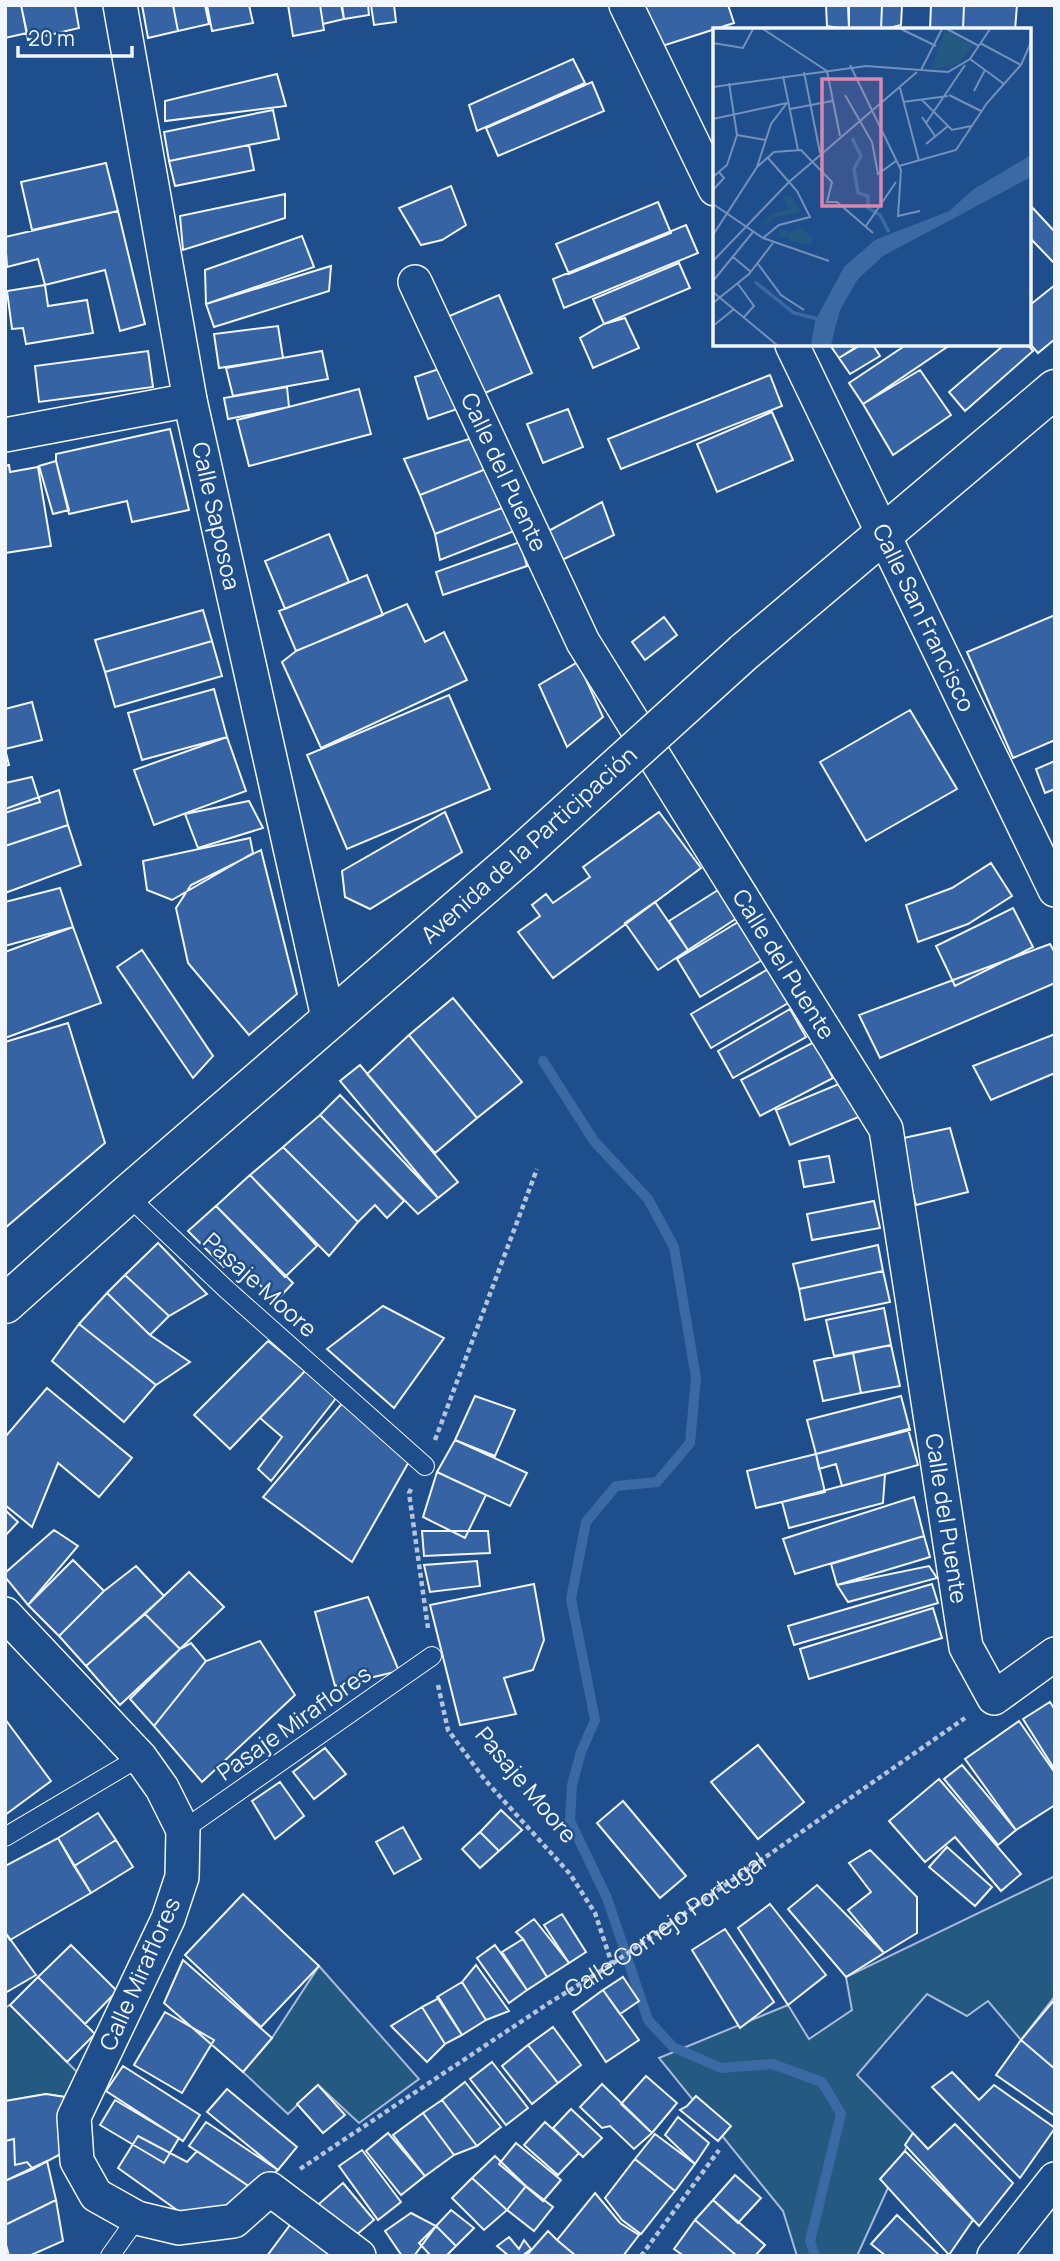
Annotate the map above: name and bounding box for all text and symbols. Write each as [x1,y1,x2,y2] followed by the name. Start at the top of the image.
[18,14,131,58] scale bar
[28,24,75,52] text: 20 m
[713,28,1032,346] inset map
[454,387,556,556] street label: Calle del Puente
[185,439,249,593] street label: Calle Saposoa
[866,518,984,717] street label: Calle San Francisco
[413,738,643,950] street label: Avenida de la Participación
[726,883,843,1045] street label: Calle del Puente
[197,1225,324,1344] street label: Pasaje Moore
[918,1431,976,1606] street label: Calle del Puente
[210,1657,377,1787] street label: Pasaje Miraflores
[469,1719,585,1849] street label: Pasaje Moore
[558,1845,772,2005] street label: Calle Cornejo Portugal
[91,1892,187,2055] street label: Calle Miraflores

